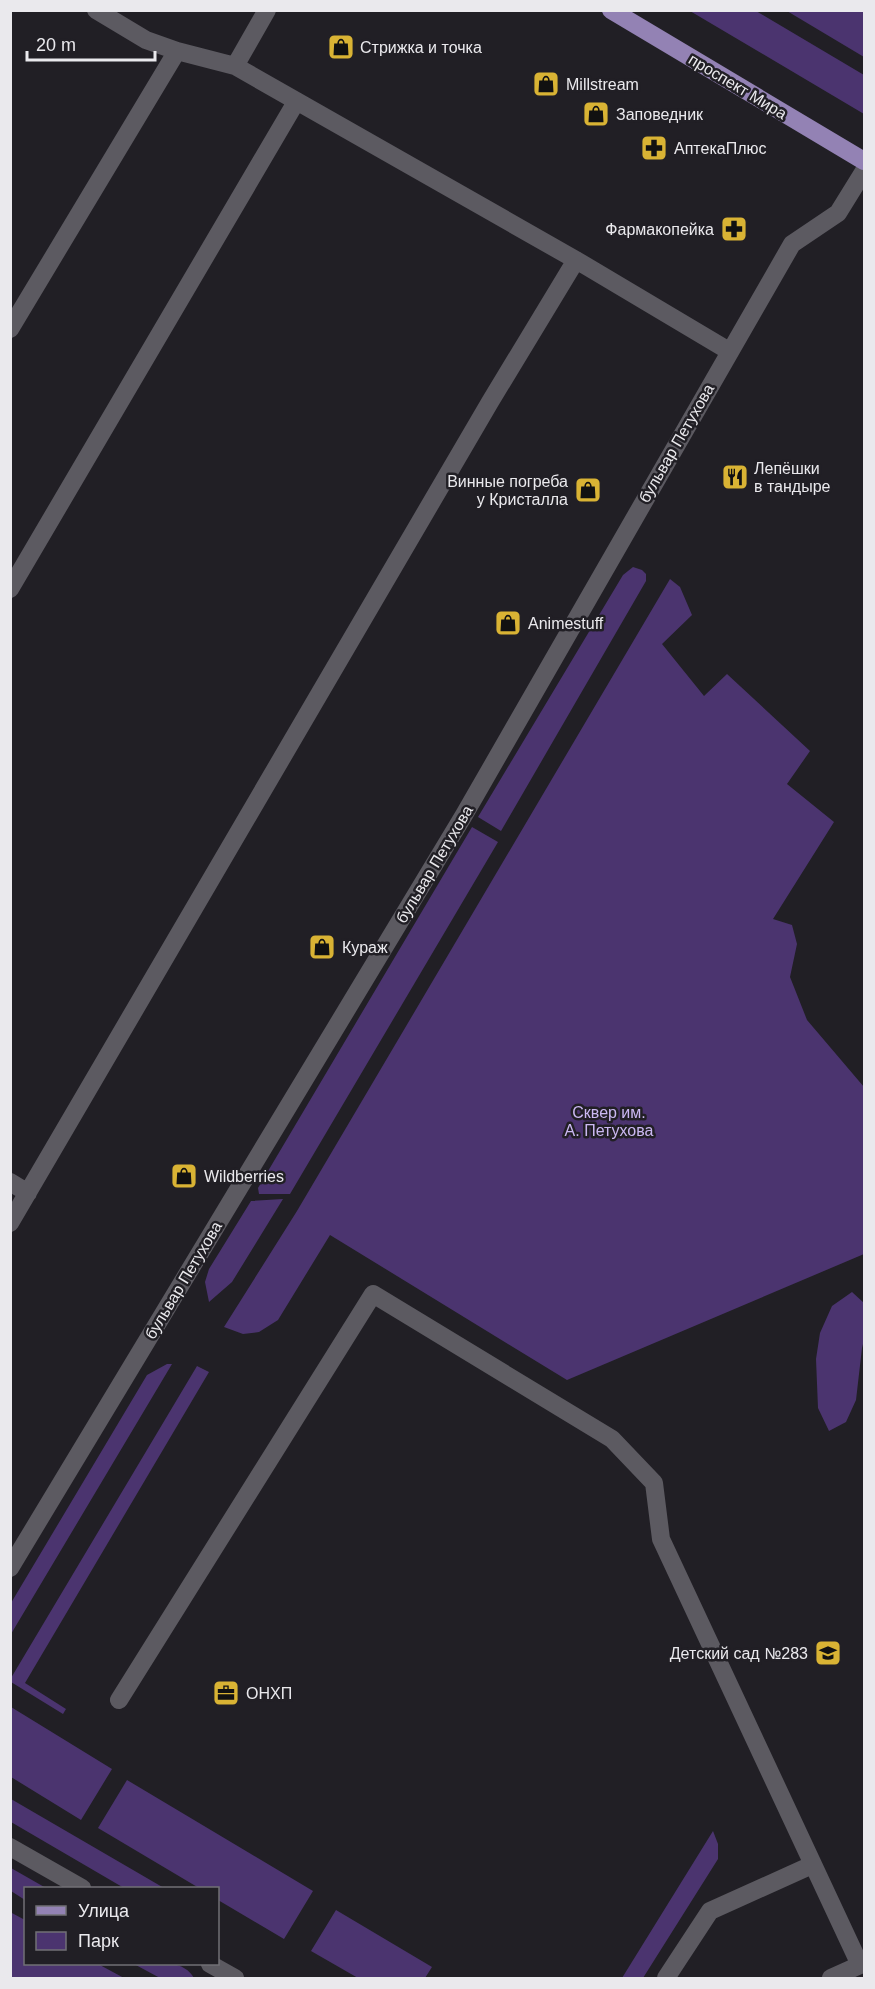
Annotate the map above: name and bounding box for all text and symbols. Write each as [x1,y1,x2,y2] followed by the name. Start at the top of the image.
[27,24,154,62] scale bar
[326,32,356,62] shop icon: Стрижка и точка
[36,35,76,55] text: 20 m
[360,39,482,56] place label: Стрижка и точка
[686,51,790,122] street label: проспект Мира
[531,69,561,99] shop icon: Millstream
[566,76,639,93] place label: Millstream
[581,99,611,129] shop icon: Заповедник
[616,106,704,123] place label: Заповедник
[639,133,669,163] pharmacy icon: АптекаПлюс
[674,140,766,157] place label: АптекаПлюс
[719,214,749,244] pharmacy icon: Фармакопейка
[605,221,714,238] place label: Фармакопейка
[636,381,717,506] street label: бульвар Петухова
[754,460,831,495] place label: Лепёшки в тандыре
[720,462,750,492] restaurant icon: Лепёшки в тандыре
[447,473,568,508] place label: Винные погреба у Кристалла
[573,475,603,505] shop icon: Винные погреба у Кристалла
[493,608,523,638] shop icon: Animestuff
[528,615,604,632] place label: Animestuff
[393,802,476,926] street label: бульвар Петухова
[307,932,337,962] shop icon: Кураж
[342,939,388,956] place label: Кураж
[565,1104,654,1139] park label: Сквер им. А. Петухова
[169,1161,199,1191] shop icon: Wildberries
[204,1168,284,1185] place label: Wildberries
[142,1218,225,1342] street label: бульвар Петухова
[813,1638,843,1668] school or university icon: Детский сад №283
[670,1645,808,1662] place label: Детский сад №283
[211,1678,241,1708] office icon: ОНХП
[246,1685,292,1702] place label: ОНХП
[24,1887,219,1965] legend
[78,1901,130,1921] text: Улица
[78,1931,119,1951] text: Парк

